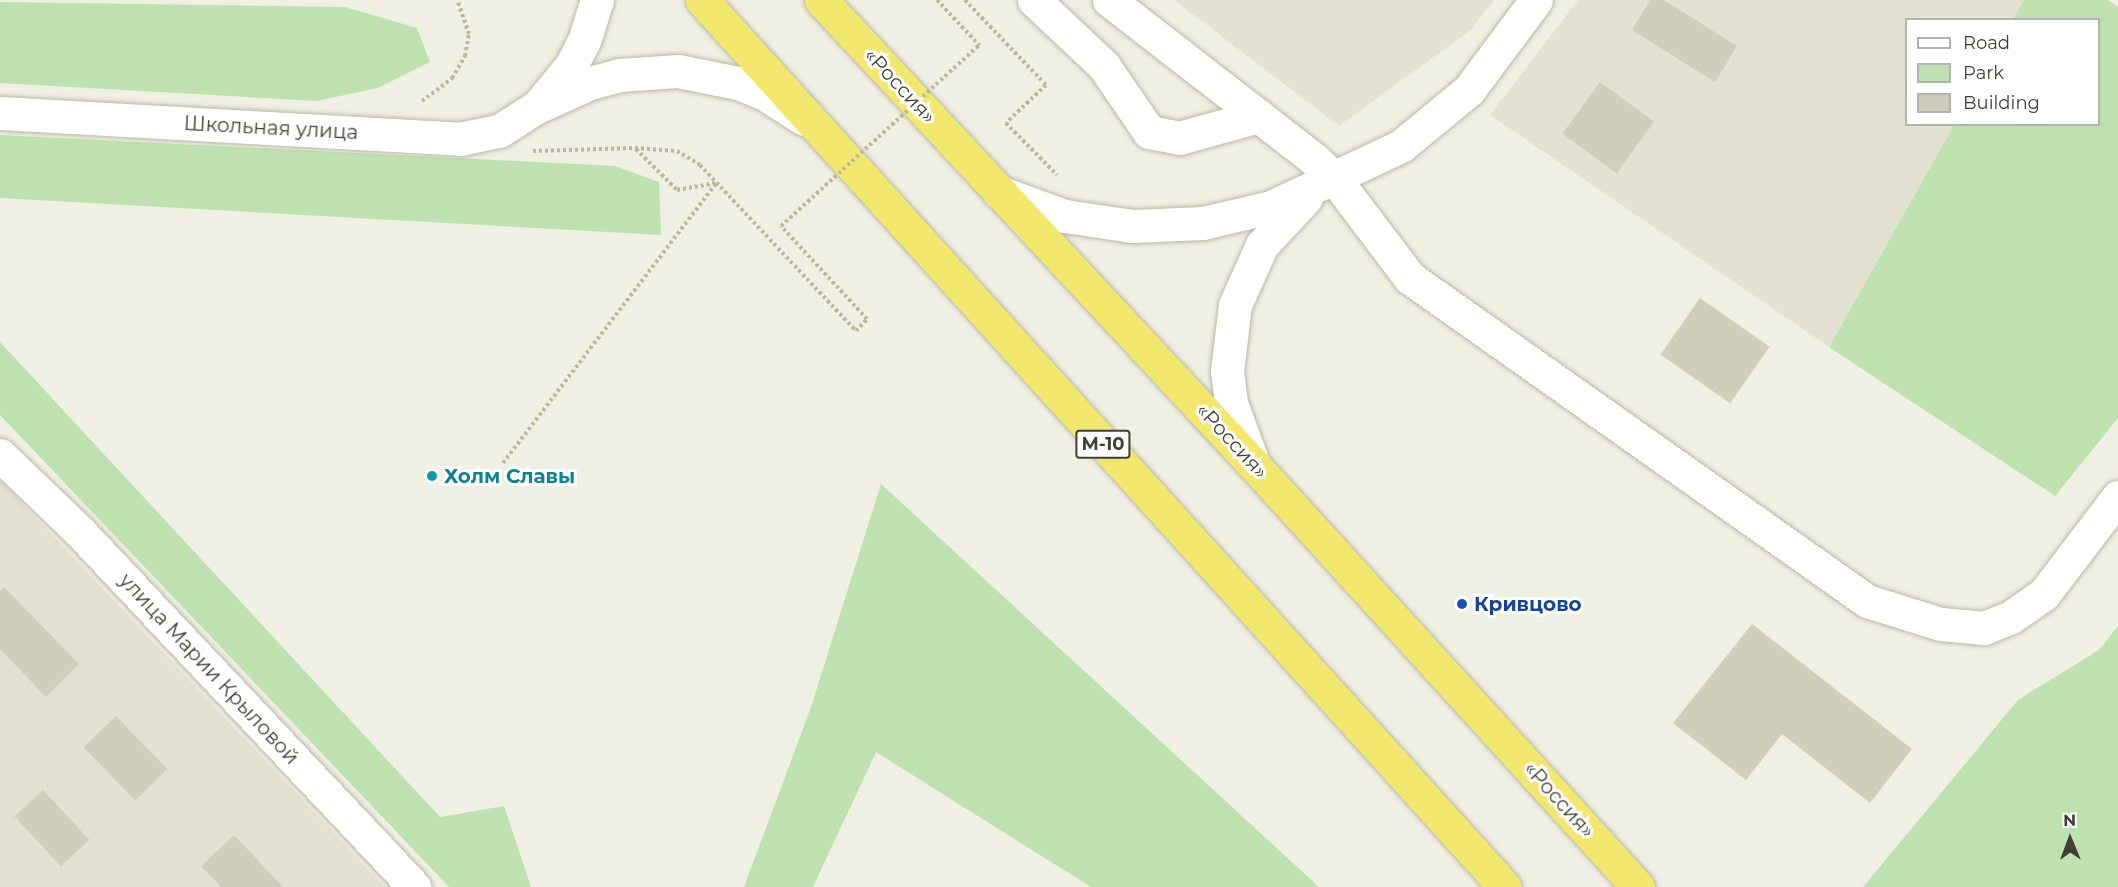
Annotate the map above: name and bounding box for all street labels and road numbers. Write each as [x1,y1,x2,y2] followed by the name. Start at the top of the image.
[859,43,941,129] street label: «Россия»
[183,111,359,145] street label: Школьная улица
[1191,398,1273,484] street label: «Россия»
[1074,429,1132,459] road number: М-10
[114,569,304,769] street label: улица Марии Крыловой
[1519,757,1599,843] street label: «Россия»

